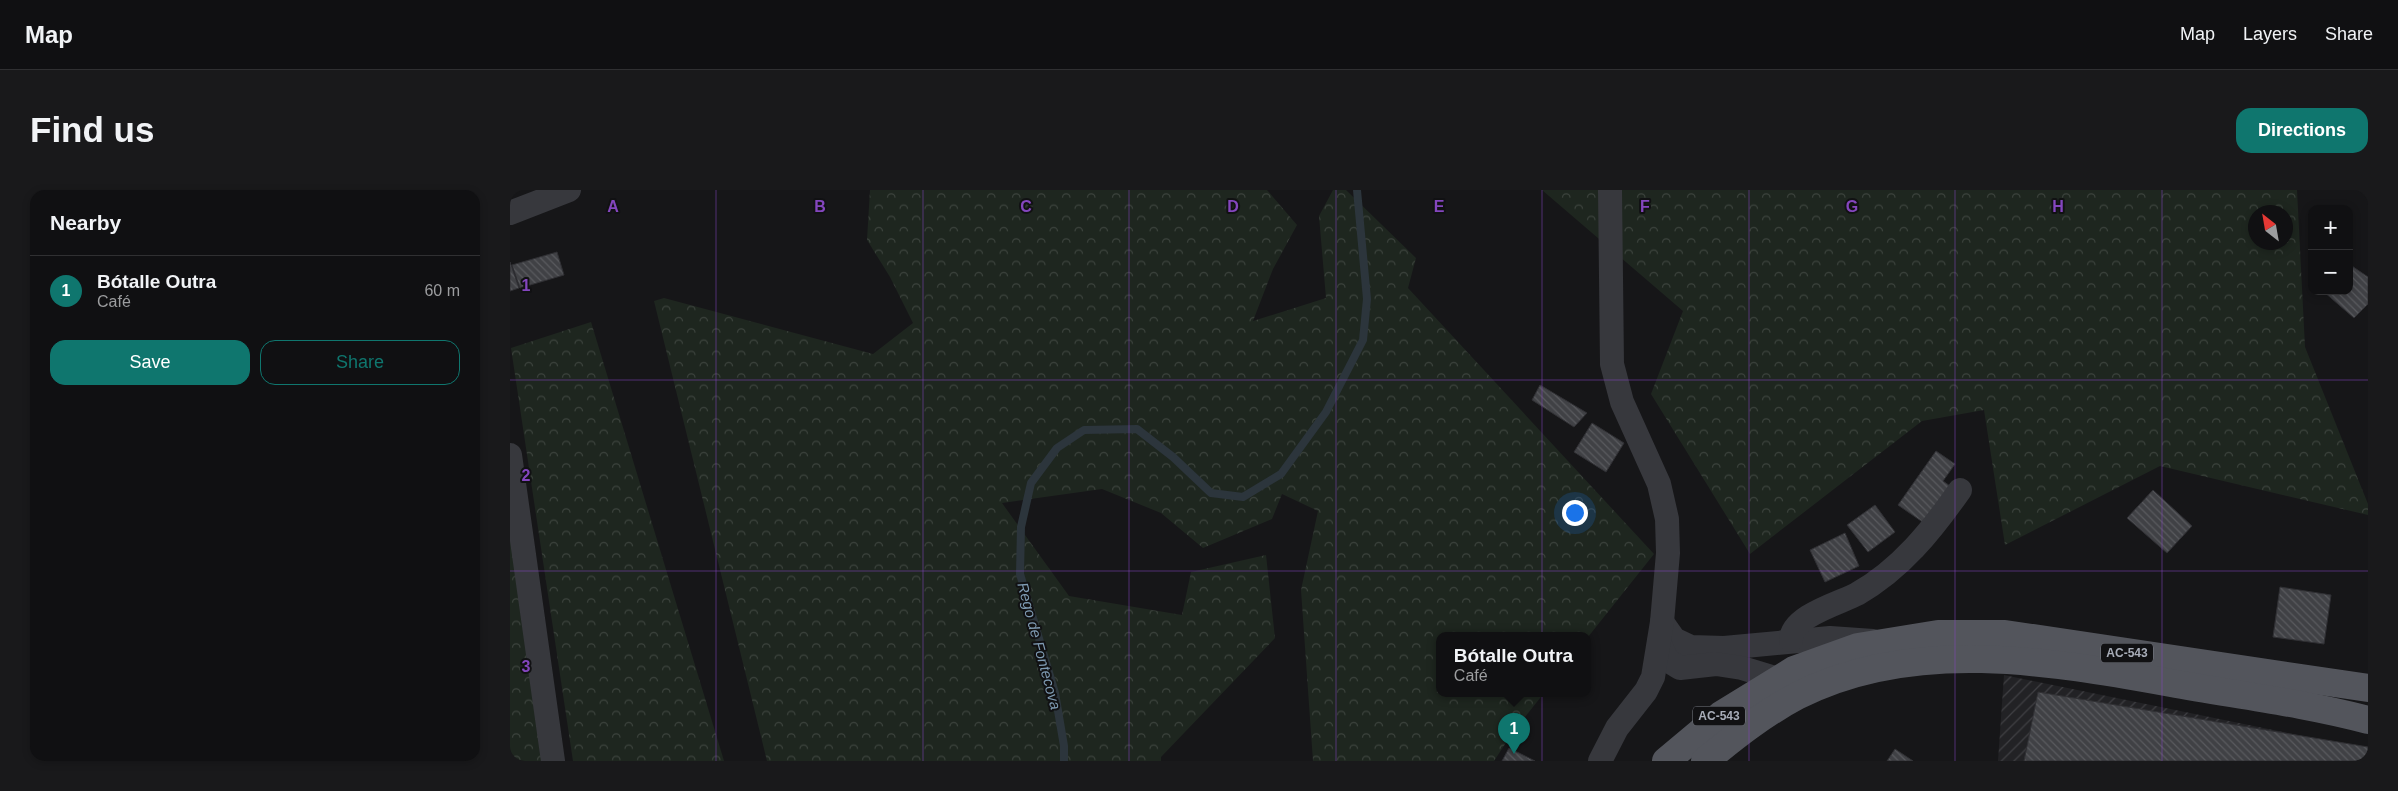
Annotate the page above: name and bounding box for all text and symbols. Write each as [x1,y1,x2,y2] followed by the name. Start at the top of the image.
[25,21,73,48] text: Map
[2180,24,2215,44] text: Map
[2243,24,2297,44] text: Layers
[2325,24,2373,44] text: Share
[2236,108,2368,153] button: Directions
[30,110,154,149] text: Find us
[607,198,619,215] text: A
[814,198,826,215] text: B
[1020,198,1032,215] text: C
[1227,198,1239,215] text: D
[1434,198,1445,215] text: E
[1640,198,1650,215] text: F
[1846,198,1858,215] text: G
[2052,198,2064,215] text: H
[2248,205,2293,250] north arrow
[2308,205,2353,295] map controls
[2308,205,2353,250] button: +
[50,211,121,234] text: Nearby
[2308,250,2353,295] button: −
[97,271,216,292] text: Bótalle Outra
[522,277,531,294] text: 1
[62,282,70,299] text: 1
[424,282,460,299] text: 60 m
[97,293,131,310] text: Café
[50,340,250,385] button: Save
[260,340,460,385] button: Share
[522,467,531,484] text: 2
[1562,500,1588,526] your location
[1014,580,1065,711] water label: Rego de Fontecova
[1436,632,1591,697] popup
[2101,643,2153,662] road number: AC-543
[1454,645,1573,666] text: Bótalle Outra
[522,658,531,675] text: 3
[1454,667,1488,684] text: Café
[1693,706,1745,726] road number: AC-543
[1498,713,1530,754] pin: 1

